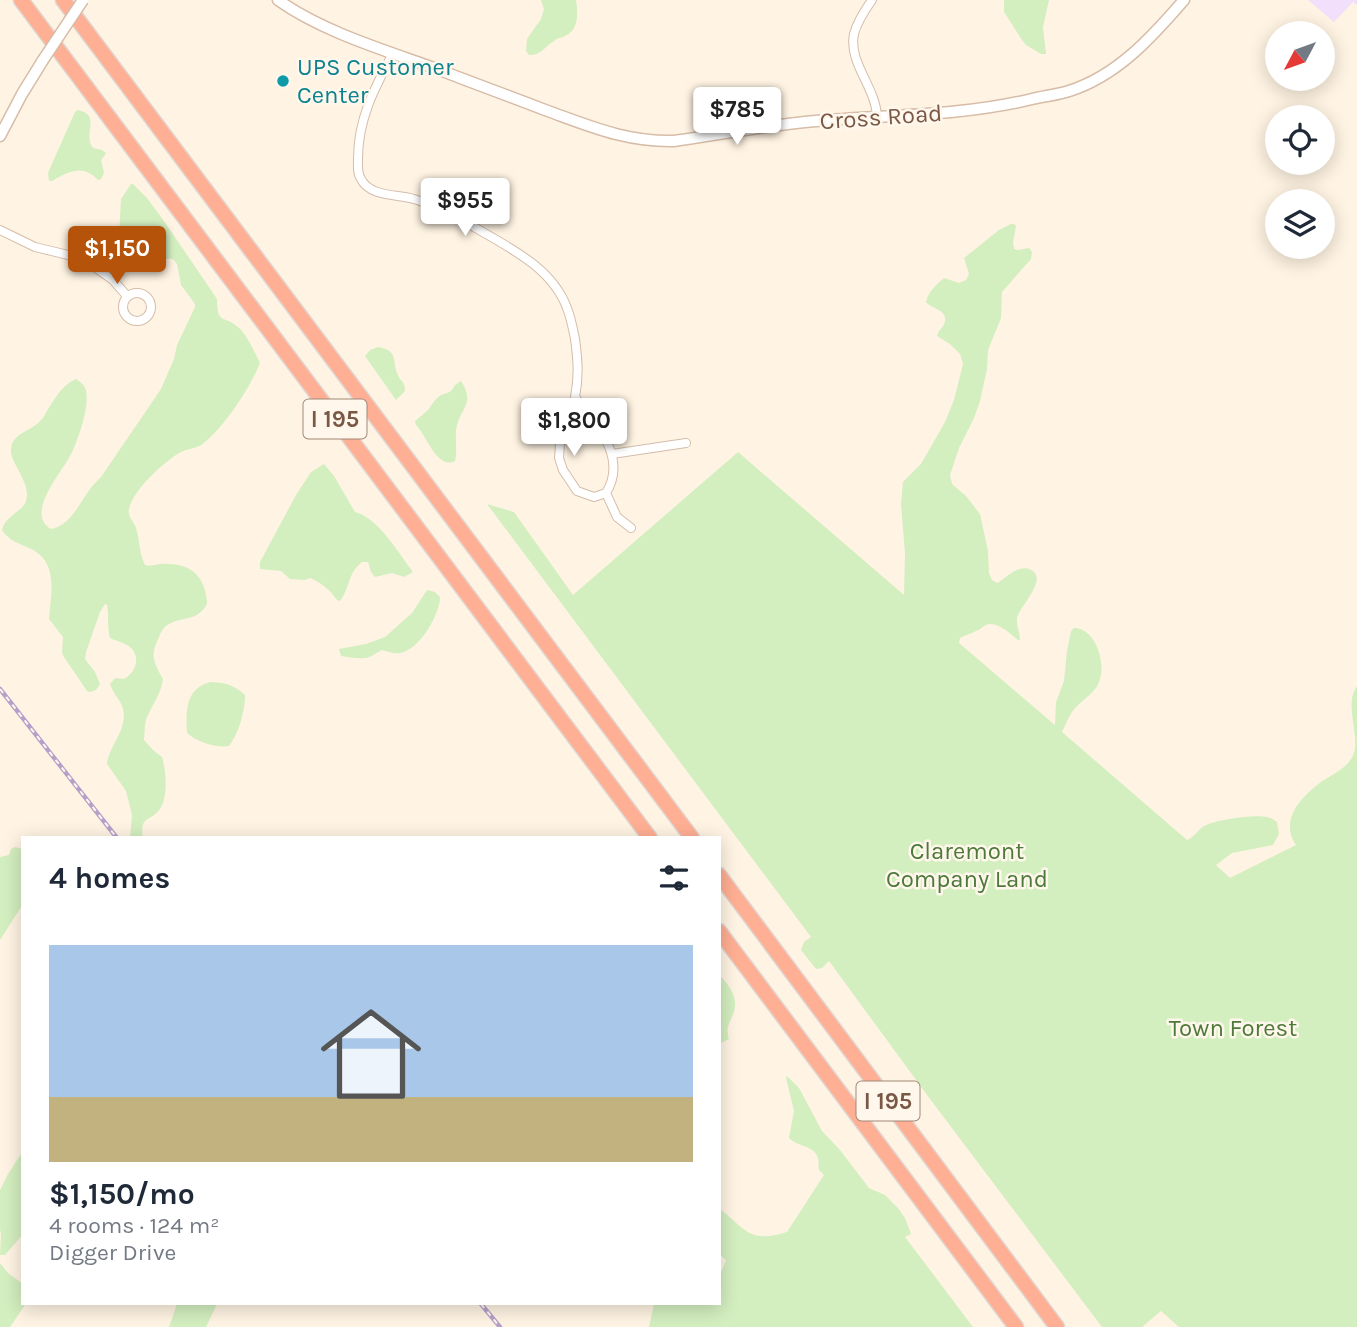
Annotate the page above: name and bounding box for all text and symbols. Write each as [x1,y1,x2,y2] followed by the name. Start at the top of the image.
[1265,21,1335,91] north arrow
[1265,21,1335,259] map controls
[297,53,454,109] place label: UPS Customer Center
[275,73,291,89] marker: UPS Customer Center
[696,88,778,147] pin: $785
[709,96,765,123] text: $785
[819,99,943,135] street label: Cross Road
[1265,105,1335,175] button: locate
[424,178,506,238] pin: $955
[437,187,493,214] text: $955
[1265,189,1335,259] button: layers
[60,226,174,286] pin: $1,150
[84,235,150,262] text: $1,150
[517,398,631,458] pin: $1,800
[304,400,366,438] road number: I 195
[537,407,611,434] text: $1,800
[886,837,1048,893] park label: Claremont Company Land
[655,859,693,897] icon: filters
[49,860,170,896] text: 4 homes
[308,991,434,1117] icon: home
[1169,1014,1297,1042] park label: Town Forest
[856,1082,920,1120] road number: I 195
[49,1176,195,1212] text: $1,150/mo
[49,1212,219,1239] text: 4 rooms · 124 m²
[49,1239,176,1266] text: Digger Drive

